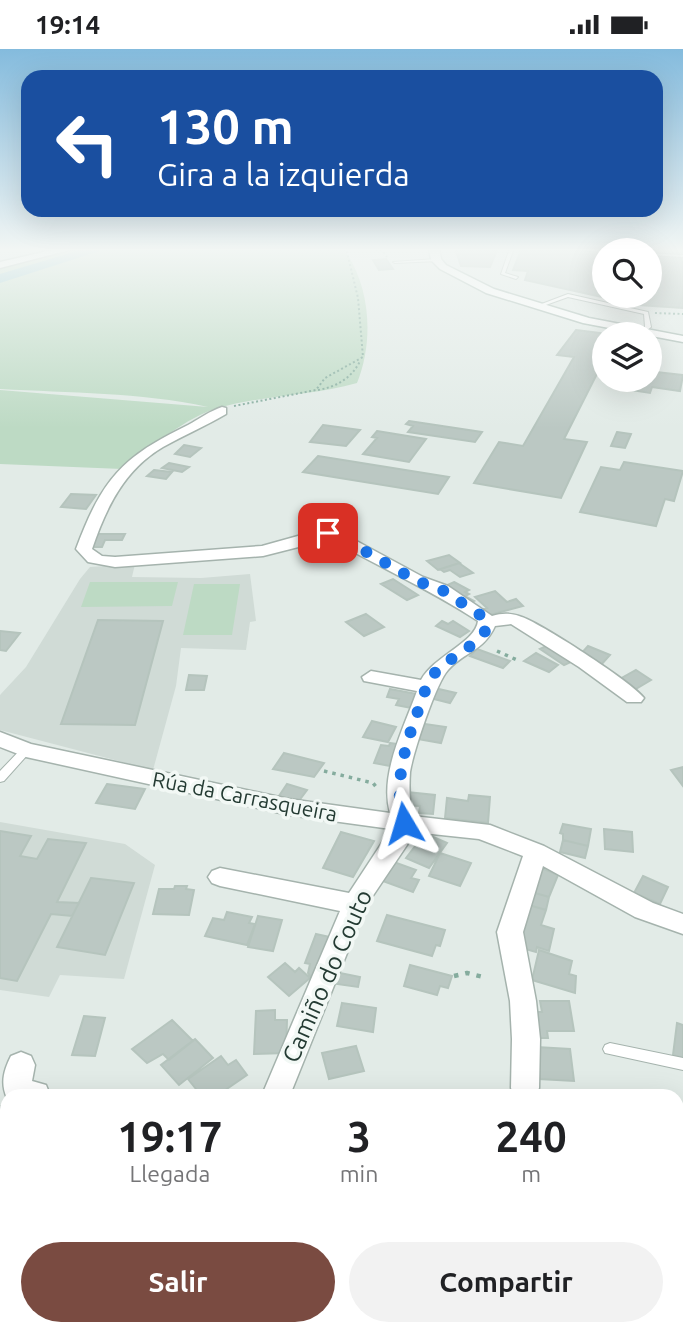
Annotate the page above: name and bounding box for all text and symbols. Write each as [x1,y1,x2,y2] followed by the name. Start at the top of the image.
[35,10,100,39] text: 19:14
[42,98,133,189] icon: left
[157,98,294,153] text: 130 m
[157,156,410,192] text: Gira a la izquierda
[592,238,662,392] map controls
[592,238,662,308] button: search
[592,322,662,392] button: layers
[298,503,358,563] pin
[309,514,347,552] icon: arrive
[151,766,339,826] street label: Rúa da Carrasqueira
[367,786,441,860] position arrow
[277,885,377,1067] street label: Camiño do Couto
[117,1113,222,1160] text: 19:17
[347,1113,371,1160] text: 3
[496,1113,567,1160] text: 240
[129,1161,210,1186] text: Llegada
[340,1161,378,1186] text: min
[521,1161,541,1186] text: m
[21,1242,335,1322] button: Salir
[349,1242,663,1322] button: Compartir

